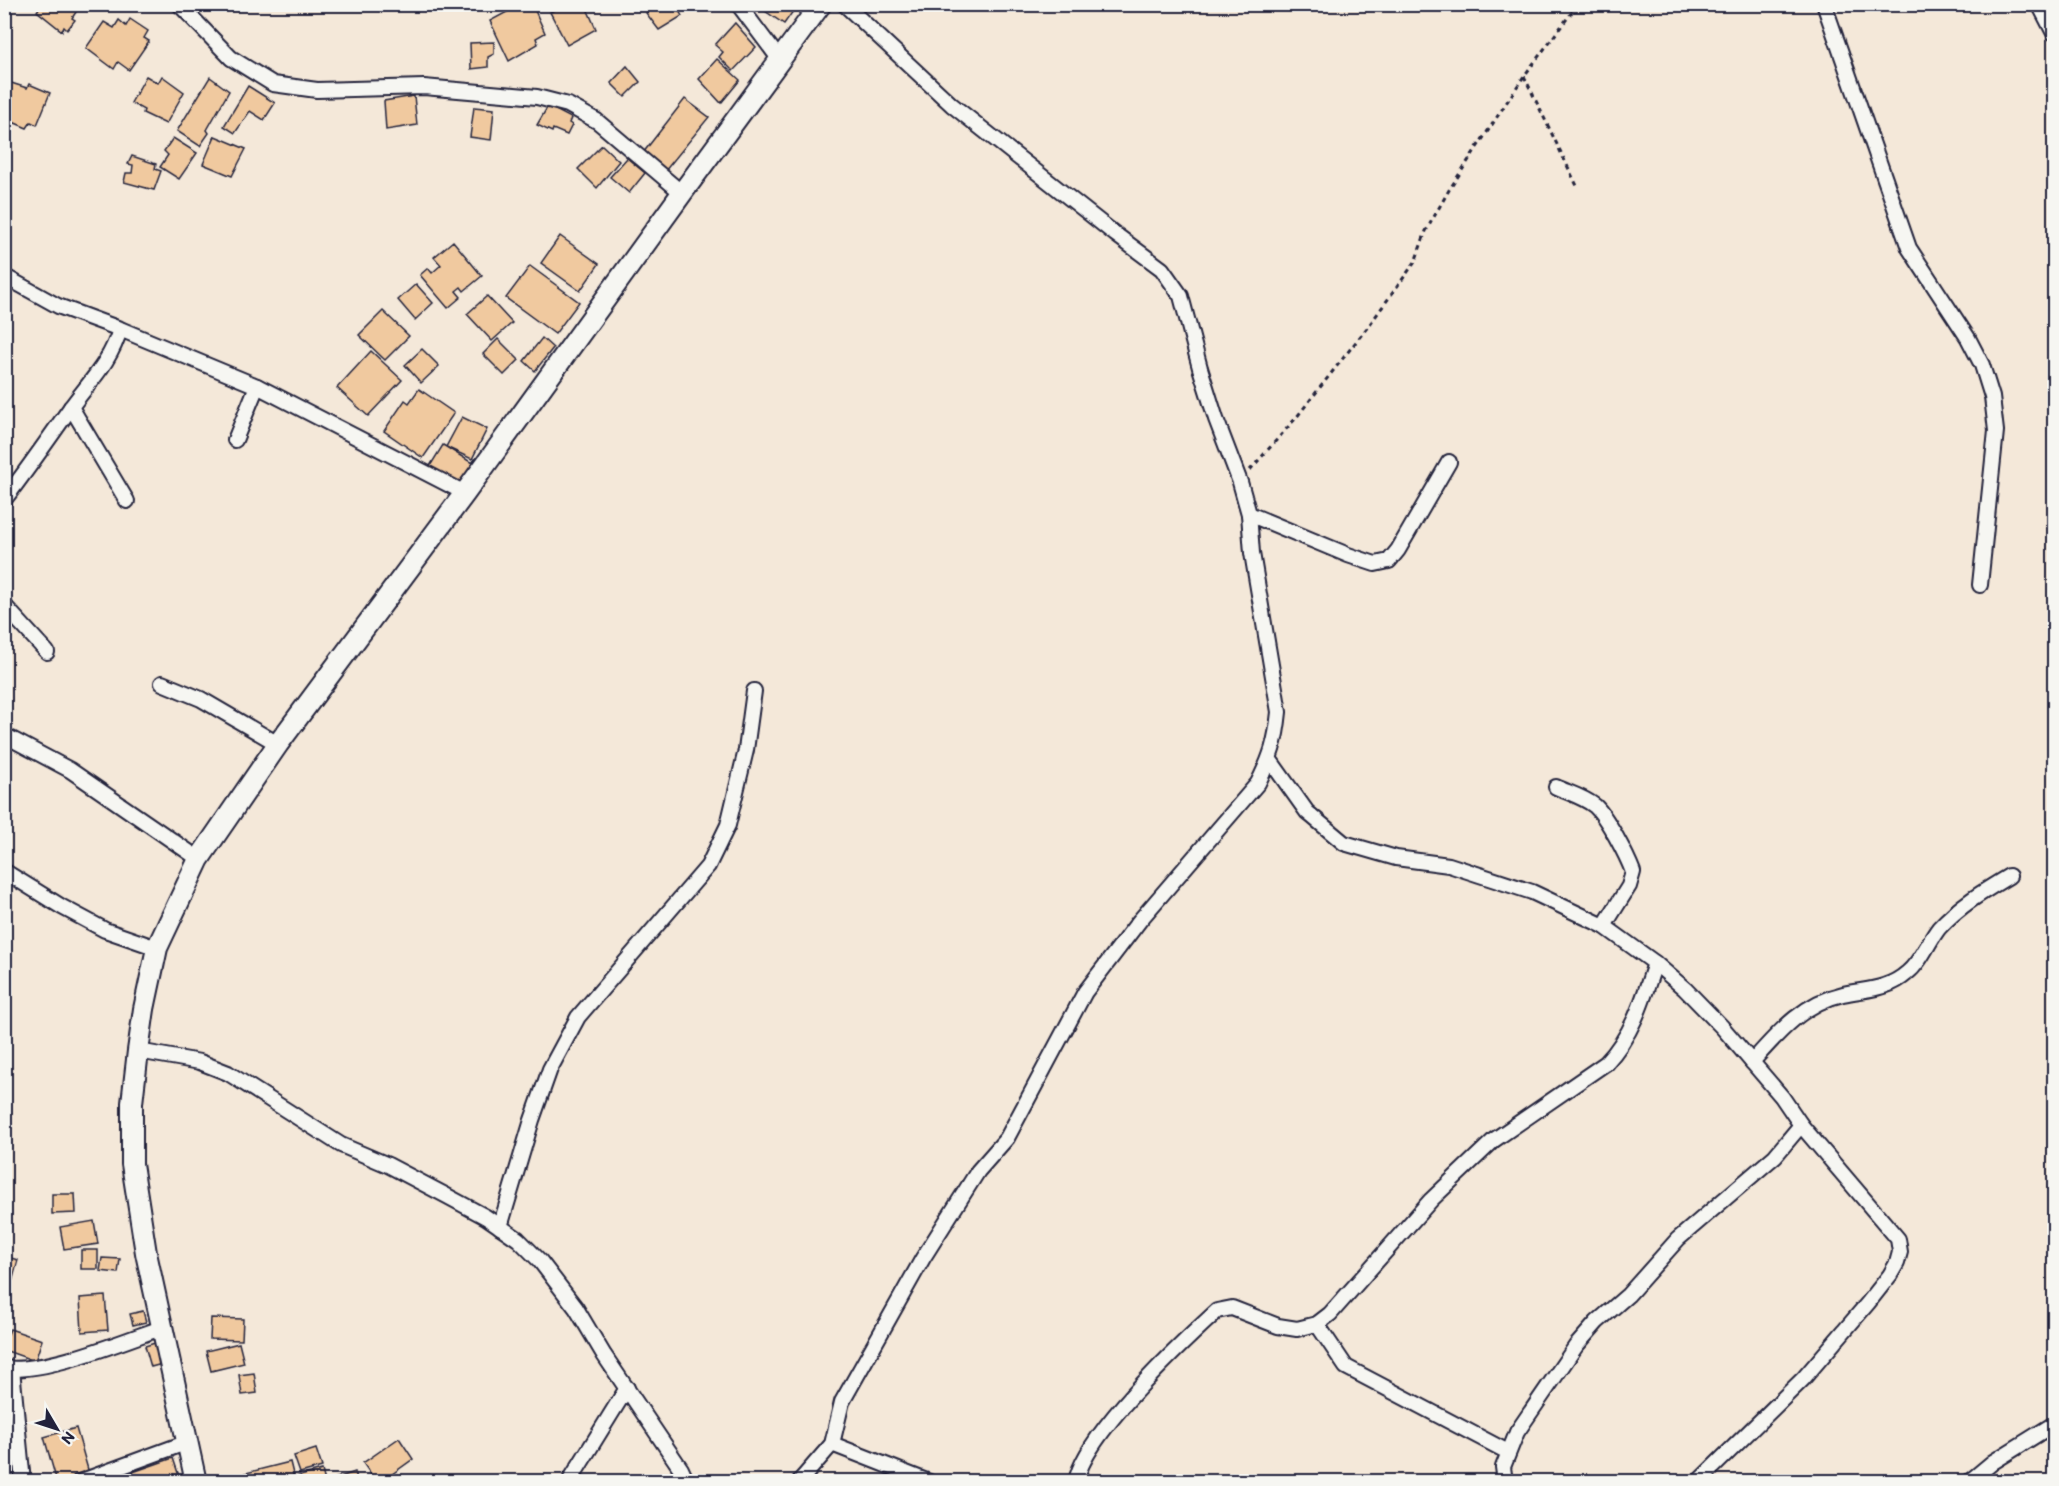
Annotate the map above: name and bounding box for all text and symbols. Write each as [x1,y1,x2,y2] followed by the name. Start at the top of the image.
[27,1399,87,1459] north arrow
[57,1428,79,1448] text: N

